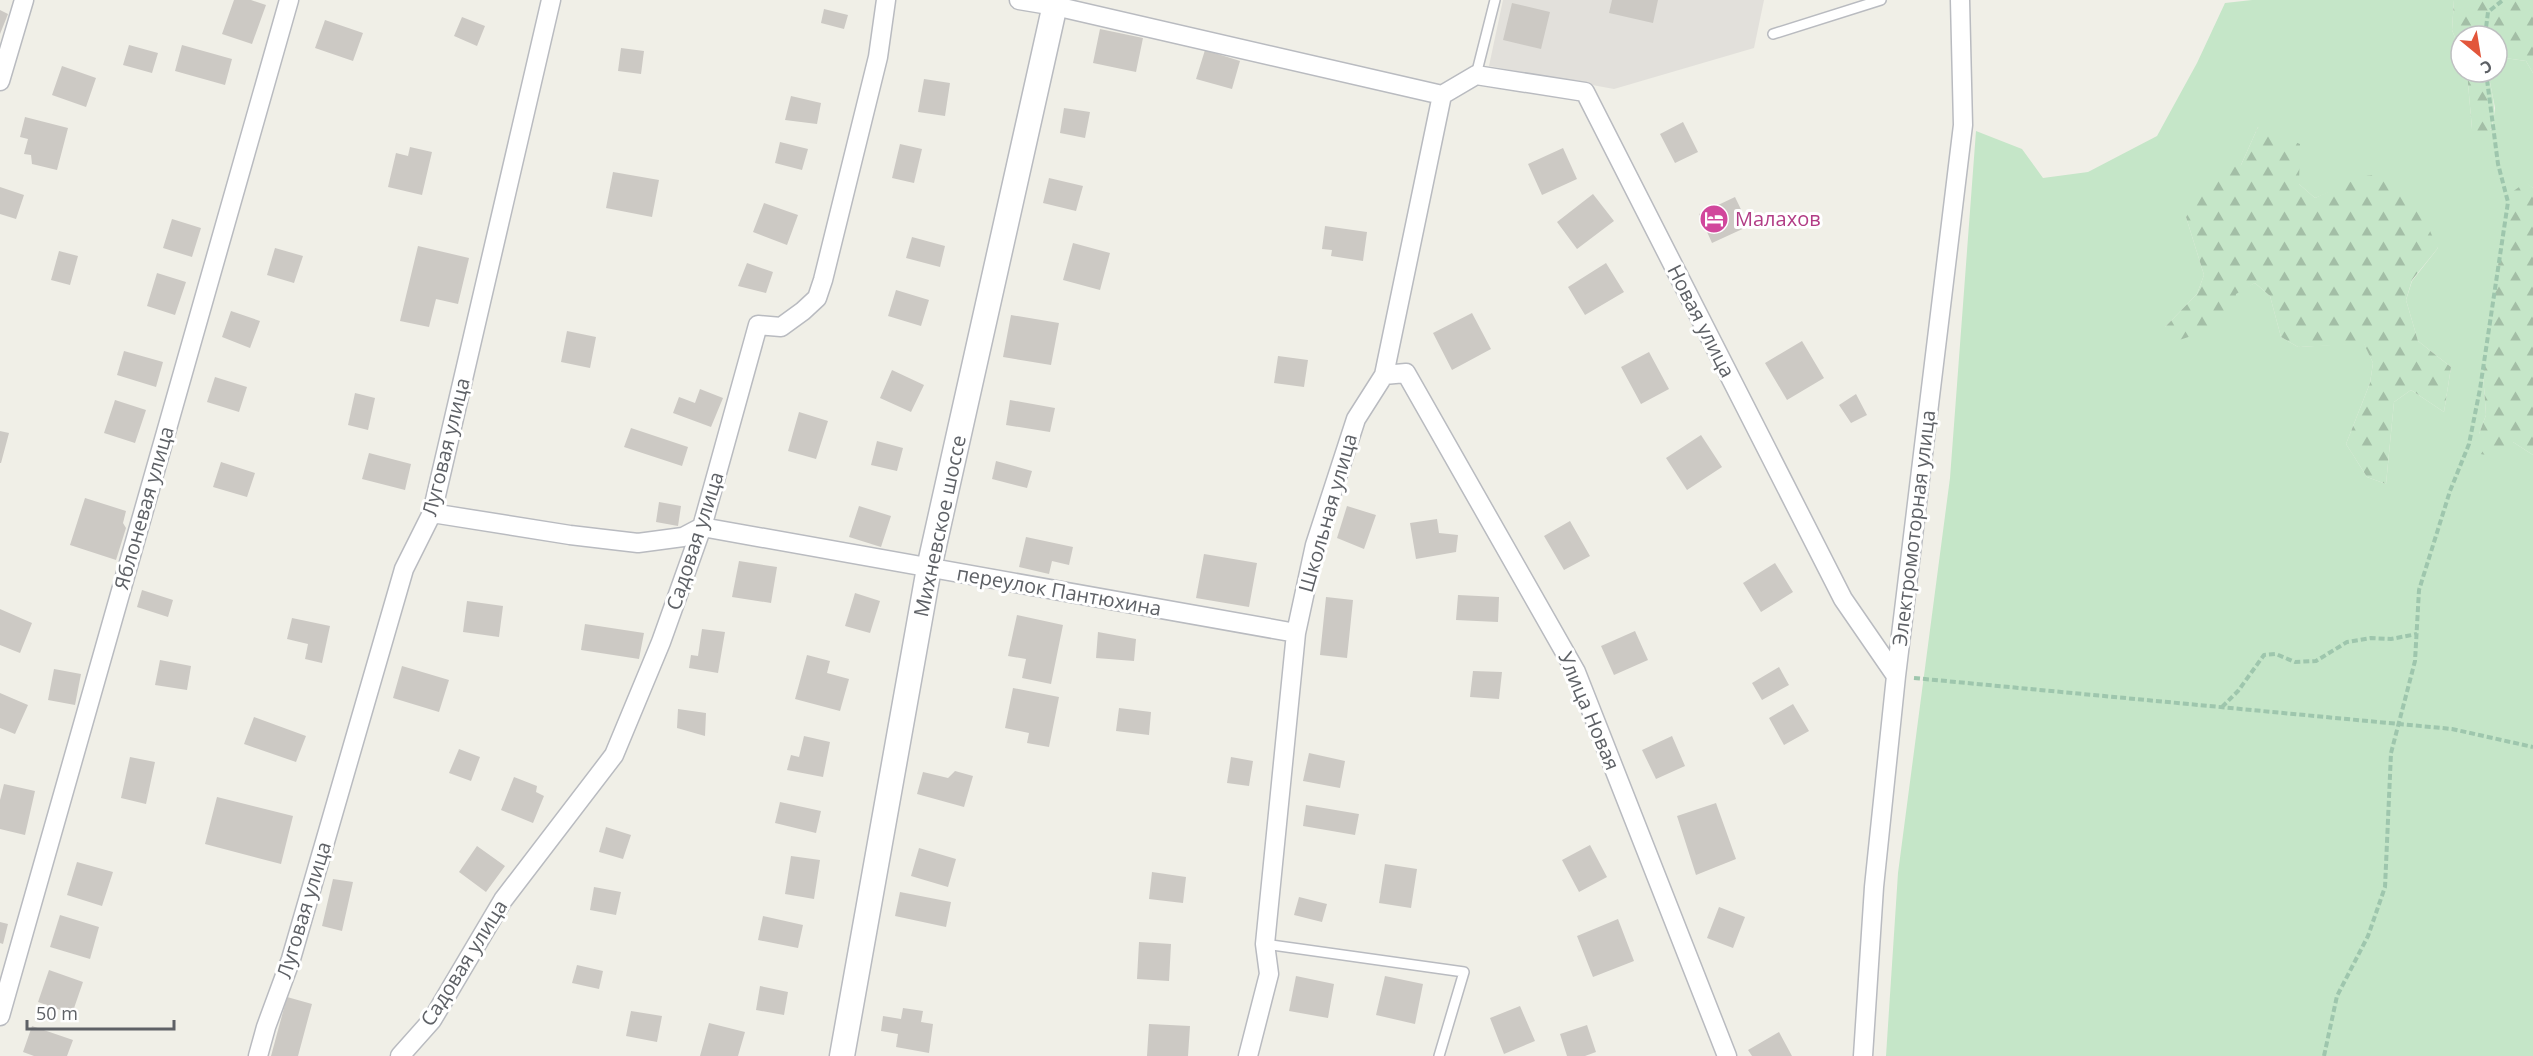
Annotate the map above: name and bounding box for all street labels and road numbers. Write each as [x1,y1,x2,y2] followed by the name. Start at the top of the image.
[1661,260,1742,382] street label: Новая улица
[415,375,476,519] street label: Луговая улица
[1886,408,1941,647] street label: Электромоторная улица
[107,423,180,593] street label: Яблоневая улица
[1292,430,1363,595] street label: Школьная улица
[907,433,972,619] street label: Михневское шоссе
[659,468,730,613] street label: Садовая улица
[955,559,1164,622] street label: переулок Пантюхина
[1552,648,1626,774] street label: Улица Новая
[270,838,337,981] street label: Луговая улица
[414,895,513,1031] street label: Садовая улица

